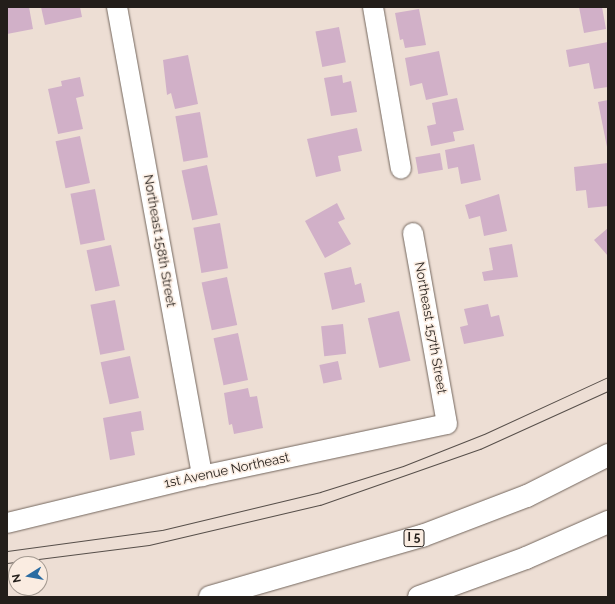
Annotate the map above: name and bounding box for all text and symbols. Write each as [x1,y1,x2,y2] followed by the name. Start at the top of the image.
[140,173,178,309] street label: Northeast 158th Street
[411,261,449,395] street label: Northeast 157th Street
[163,450,291,492] street label: 1st Avenue Northeast
[403,528,425,548] road number: I 5
[8,556,48,596] north arrow
[10,573,24,584] text: N

